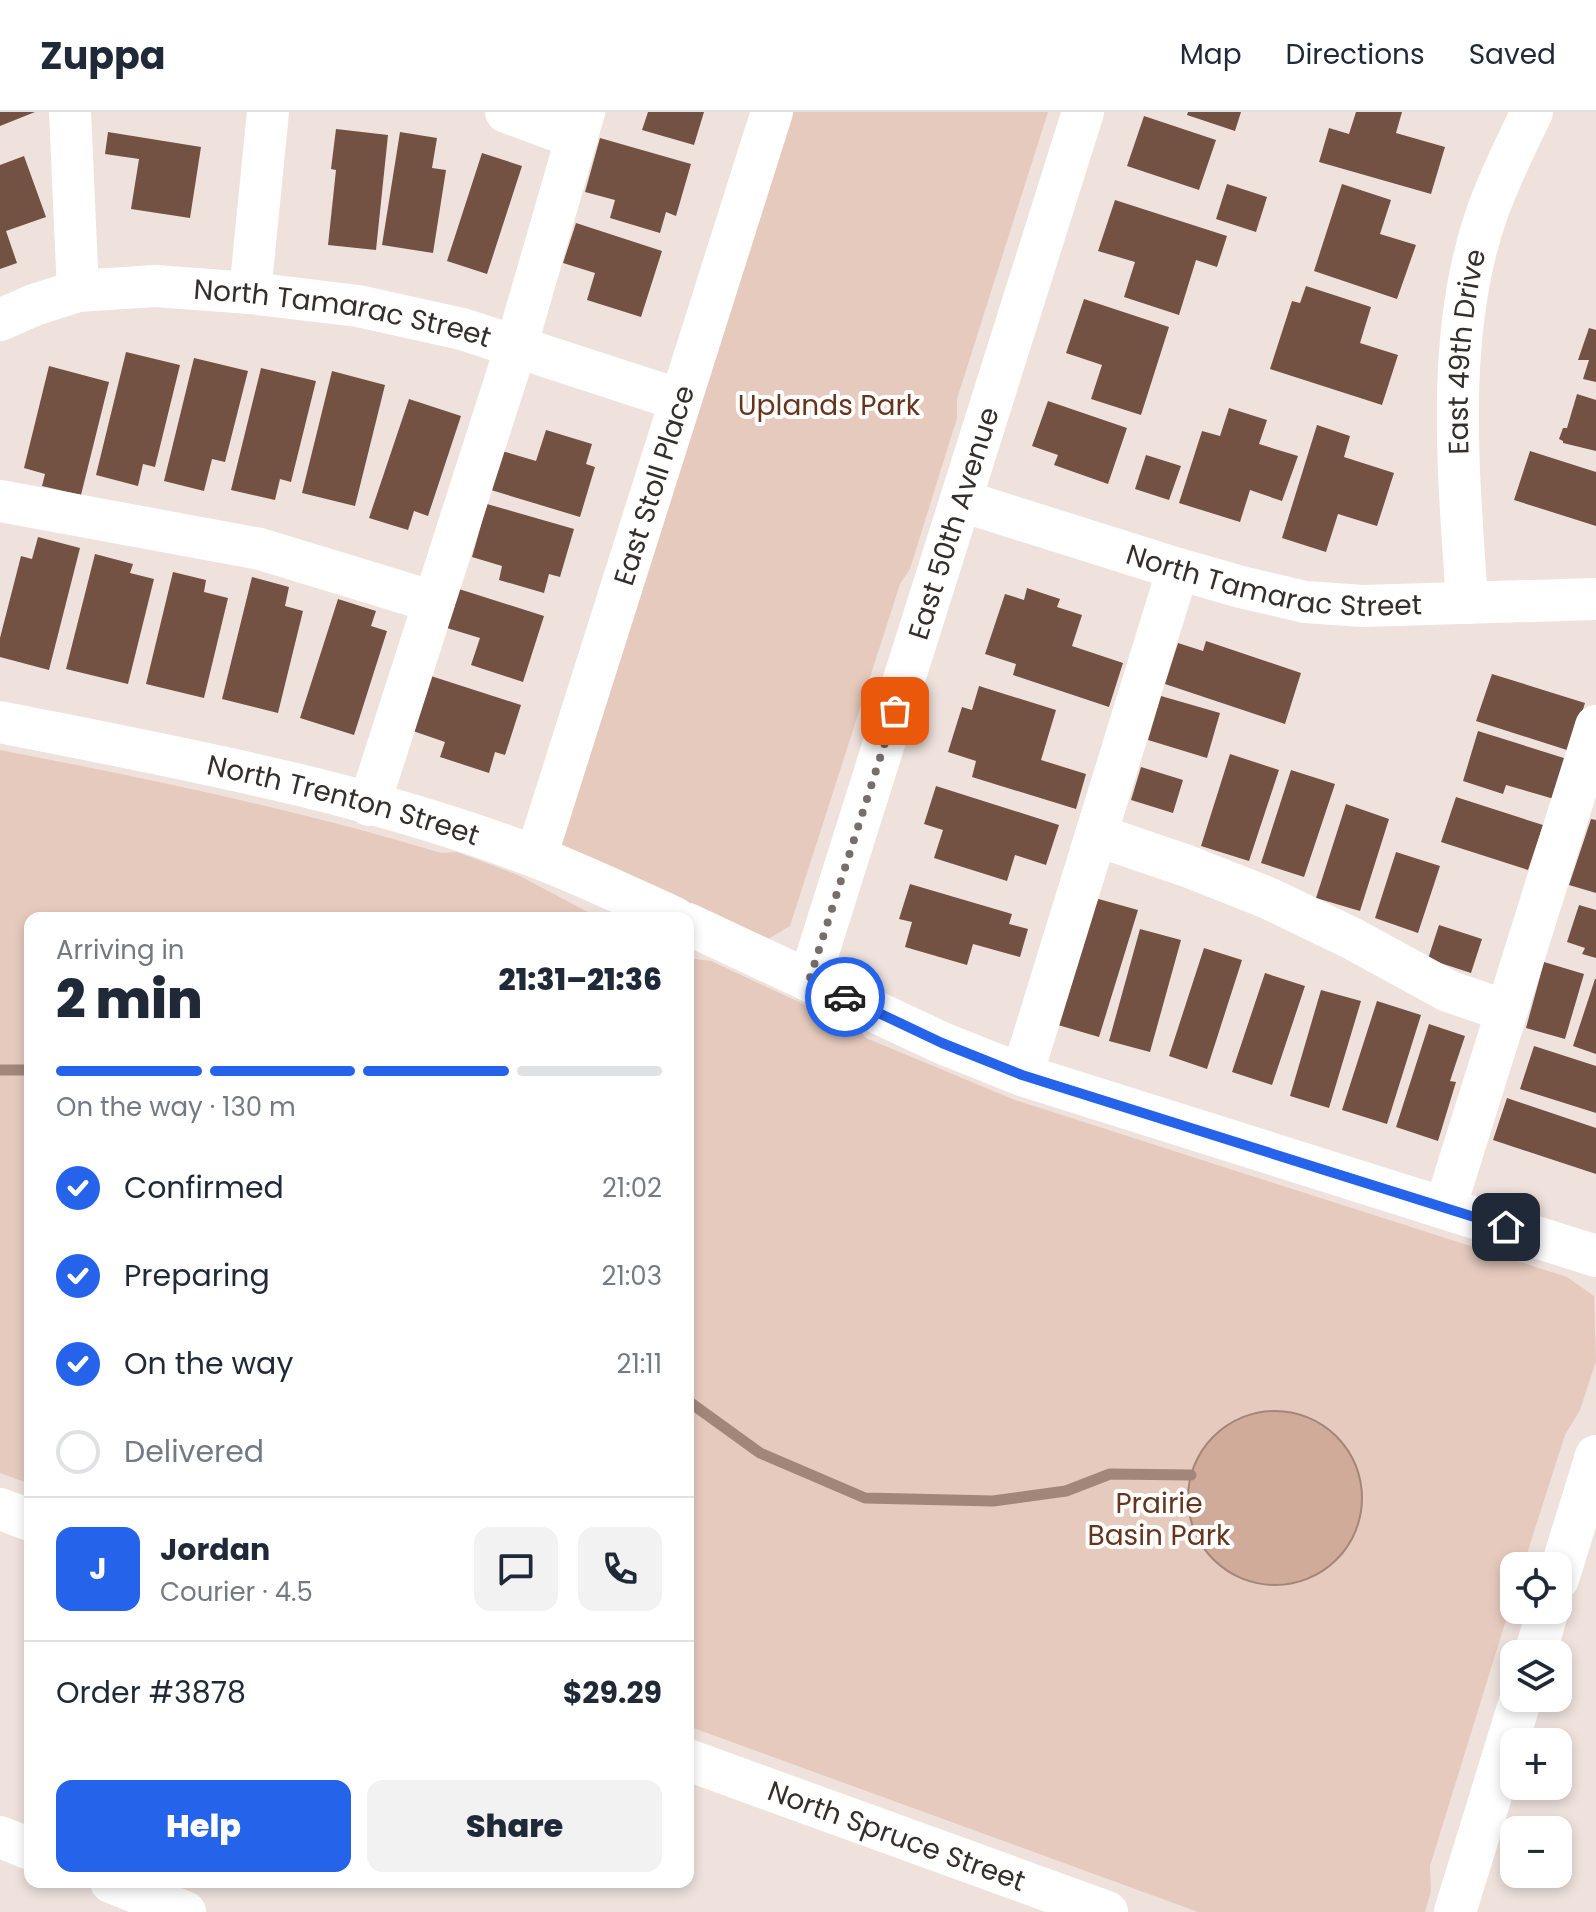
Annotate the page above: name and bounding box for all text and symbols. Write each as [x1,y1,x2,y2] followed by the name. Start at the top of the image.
[40,29,166,82] text: Zuppa
[1180,35,1242,74] text: Map
[1286,35,1425,74] text: Directions
[1469,35,1556,74] text: Saved
[1439,245,1495,455] street label: East 49th Drive
[192,270,496,357] street label: North Tamarac Street
[604,380,704,590] street label: East Stoll Place
[738,386,921,425] park label: Uplands Park
[899,402,1009,644] street label: East 50th Avenue
[1121,535,1422,626] street label: North Tamarac Street
[861,677,929,745] pin
[873,689,917,733] icon: bag
[203,745,484,855] street label: North Trenton Street
[56,932,185,968] text: Arriving in
[805,957,885,1037] courier
[499,958,662,1001] text: 21:31–21:36
[56,963,203,1036] text: 2 min
[823,975,867,1019] icon: car
[56,1089,296,1125] text: On the way · 130 m
[56,1166,100,1210] icon: check
[124,1166,284,1209] text: Confirmed
[602,1170,662,1206] text: 21:02
[1472,1193,1540,1261] pin
[1484,1205,1528,1249] icon: home
[56,1254,100,1298] icon: check
[124,1254,270,1297] text: Preparing
[602,1258,662,1294] text: 21:03
[56,1342,100,1386] icon: check
[124,1342,293,1385] text: On the way
[617,1346,662,1382] text: 21:11
[124,1430,264,1473] text: Delivered
[1088,1484,1231,1555] park label: Prairie Basin Park
[474,1527,558,1611] button: chat
[578,1527,662,1611] button: phone
[160,1528,270,1571] text: Jordan
[89,1547,107,1590] text: J
[1500,1552,1572,1888] map controls
[1500,1552,1572,1624] button: locate
[160,1574,313,1610] text: Courier · 4.5
[1500,1640,1572,1712] button: layers
[56,1671,246,1714] text: Order #3878
[563,1671,662,1714] text: $29.29
[1500,1728,1572,1800] button: +
[762,1772,1031,1901] street label: North Spruce Street
[56,1780,351,1872] button: Help
[367,1780,662,1872] button: Share
[1500,1816,1572,1888] button: −

